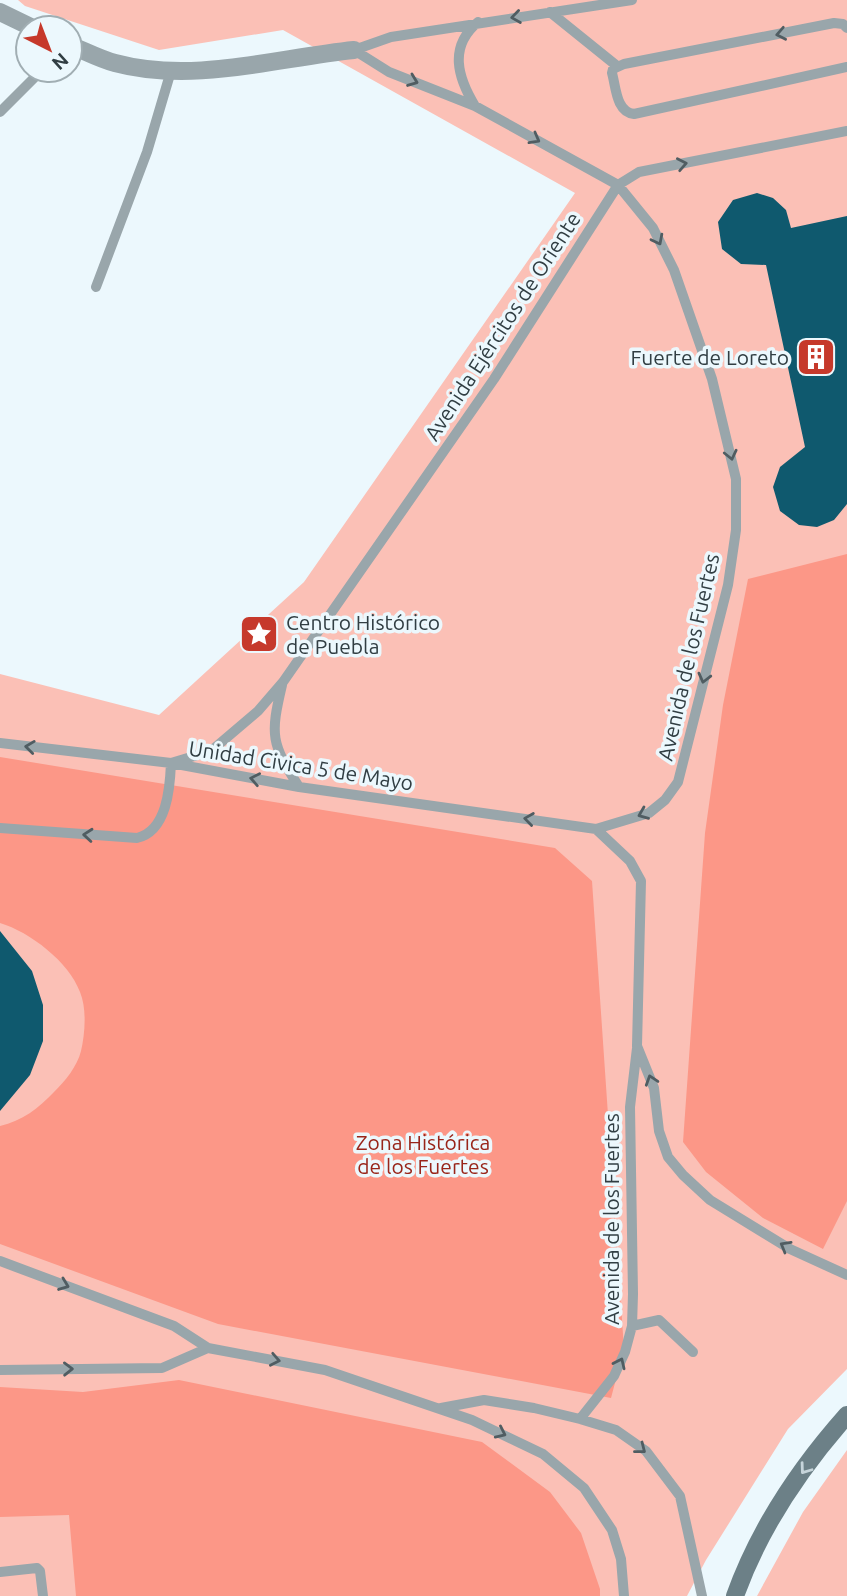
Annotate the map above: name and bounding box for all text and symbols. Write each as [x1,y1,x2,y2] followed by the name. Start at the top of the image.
[510,9,522,24] one-way arrow
[14,14,84,84] north arrow
[775,25,787,40] one-way arrow
[48,49,73,75] text: N
[406,73,418,87] one-way arrow
[528,131,540,144] one-way arrow
[676,157,688,172] one-way arrow
[419,207,585,445] street label: Avenida Ejércitos de Oriente
[650,233,664,245] one-way arrow
[795,336,837,378] building icon: Fuerte de Loreto
[630,345,789,369] place label: Fuerte de Loreto
[722,449,737,461] one-way arrow
[652,551,724,763] street label: Avenida de los Fuertes
[286,610,440,658] place label: Centro Histórico de Puebla
[238,613,280,655] place icon: Centro Histórico de Puebla
[698,672,712,684] one-way arrow
[187,735,415,795] street label: Unidad Civica 5 de Mayo
[24,739,36,754] one-way arrow
[249,772,261,787] one-way arrow
[637,805,649,819] one-way arrow
[523,812,534,827] one-way arrow
[82,827,93,842] one-way arrow
[645,1075,659,1087] one-way arrow
[599,1113,623,1325] street label: Avenida de los Fuertes
[356,1130,490,1178] park label: Zona Histórica de los Fuertes
[780,1241,793,1254] one-way arrow
[57,1277,69,1291] one-way arrow
[269,1352,281,1367] one-way arrow
[612,1358,626,1371] one-way arrow
[63,1361,74,1377] one-way arrow
[494,1425,506,1439] one-way arrow
[633,1440,645,1453] one-way arrow
[801,1461,813,1474] one-way arrow

